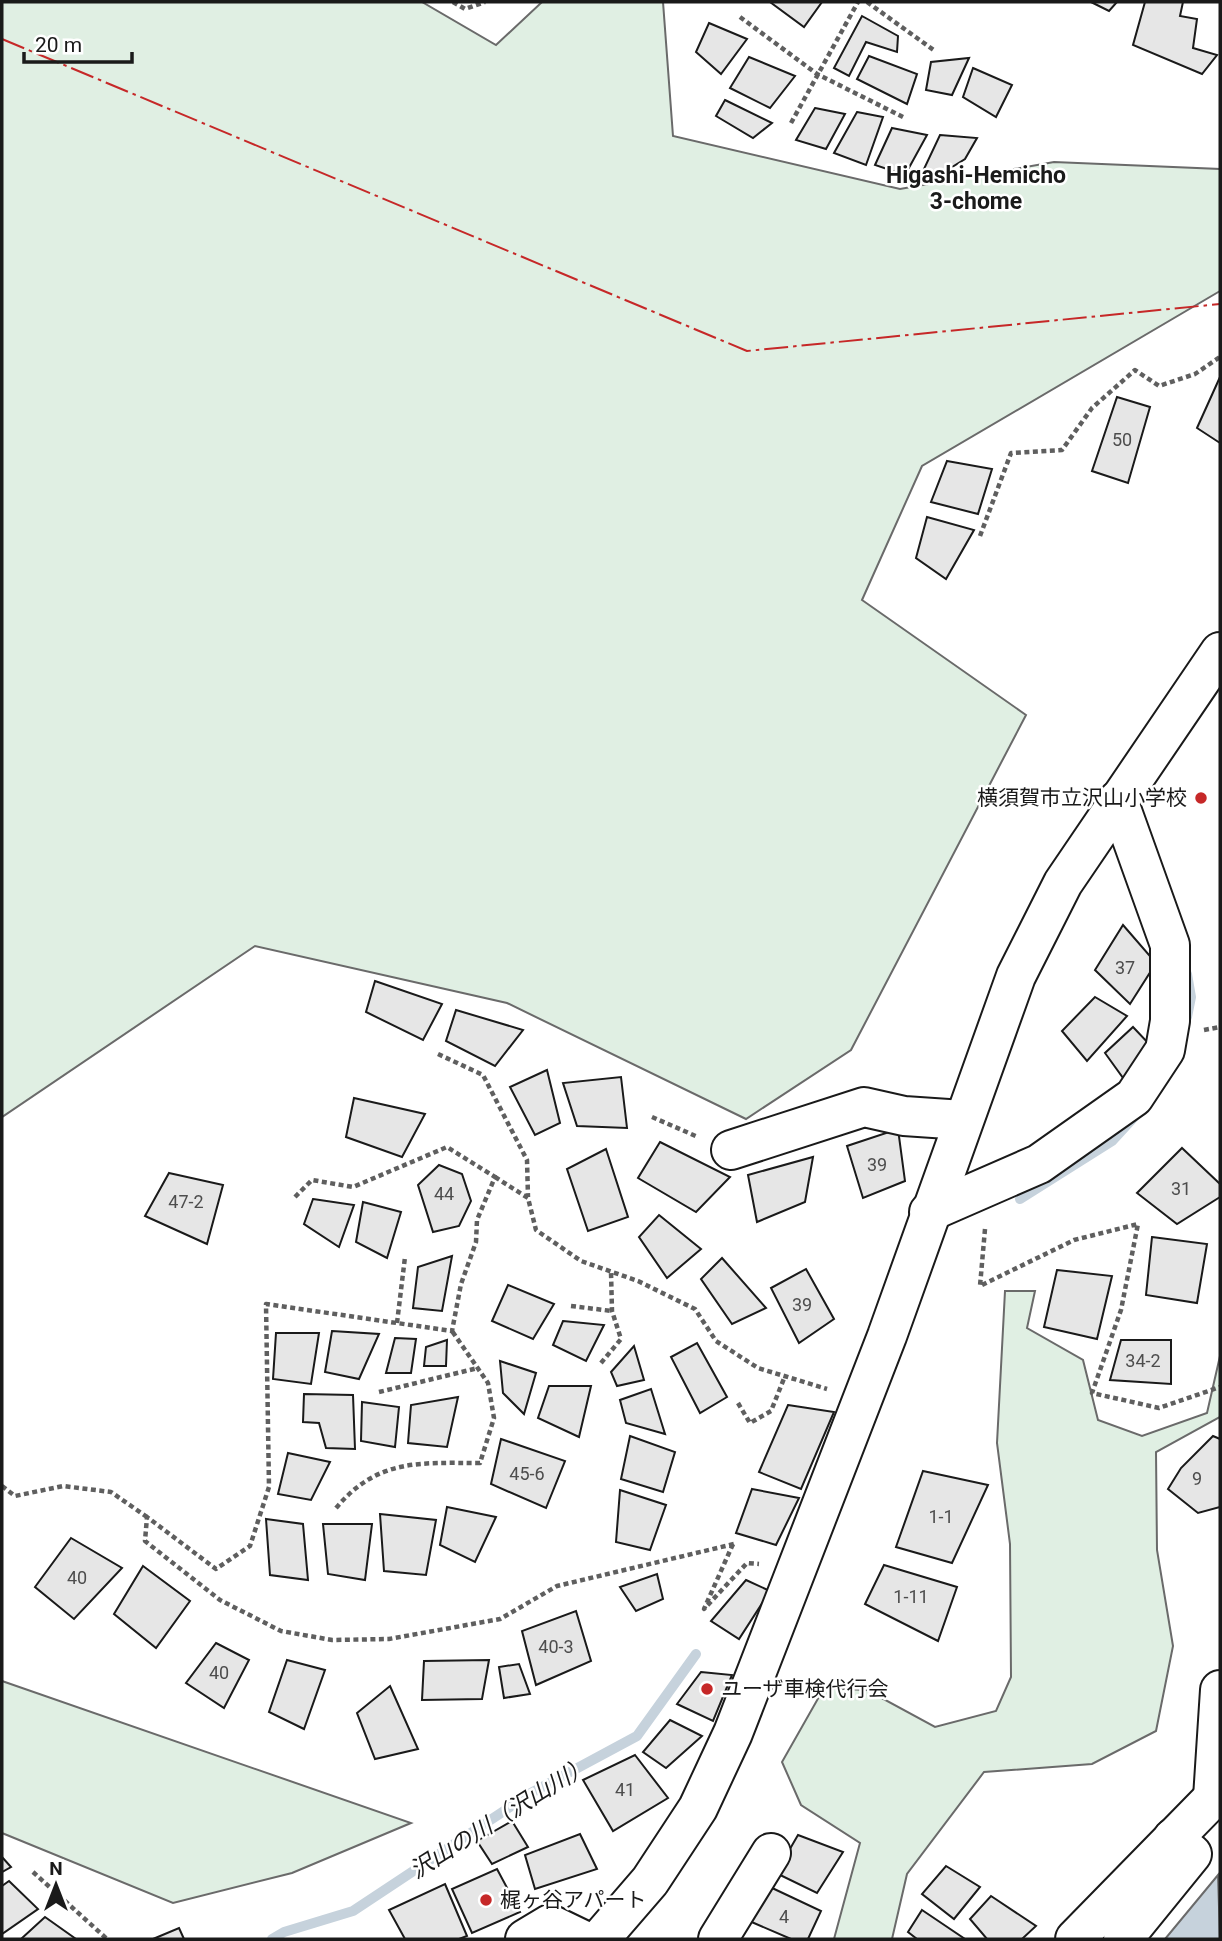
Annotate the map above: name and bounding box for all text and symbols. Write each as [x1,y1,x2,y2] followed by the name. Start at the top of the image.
[24,21,133,65] scale bar
[35,33,82,57] text: 20 m
[886,162,1066,215] district label: Higashi-Hemicho 3-chome
[1112,429,1132,450] house number: 50
[977,786,1187,810] place label: 横須賀市立沢山小学校
[1193,790,1209,806] marker: 横須賀市立沢山小学校
[1115,957,1135,978] house number: 37
[867,1154,887,1175] house number: 39
[1171,1178,1191,1199] house number: 31
[434,1183,454,1204] house number: 44
[168,1191,204,1212] house number: 47-2
[792,1294,812,1315] house number: 39
[1125,1350,1161,1371] house number: 34-2
[509,1463,545,1484] house number: 45-6
[1192,1468,1202,1489] house number: 9
[928,1506,954,1527] house number: 1-1
[67,1567,87,1588] house number: 40
[893,1586,929,1607] house number: 1-11
[538,1636,574,1657] house number: 40-3
[209,1662,229,1683] house number: 40
[721,1677,889,1701] place label: ユーザ車検代行会
[699,1681,715,1697] marker: ユーザ車検代行会
[405,1752,595,1884] water label: 沢山の川（沢山川）
[615,1779,635,1800] house number: 41
[21,1850,91,1920] north arrow
[49,1857,63,1880] text: N
[500,1888,647,1912] place label: 梶ヶ谷アパート
[478,1892,494,1908] marker: 梶ヶ谷アパート
[779,1906,789,1927] house number: 4

